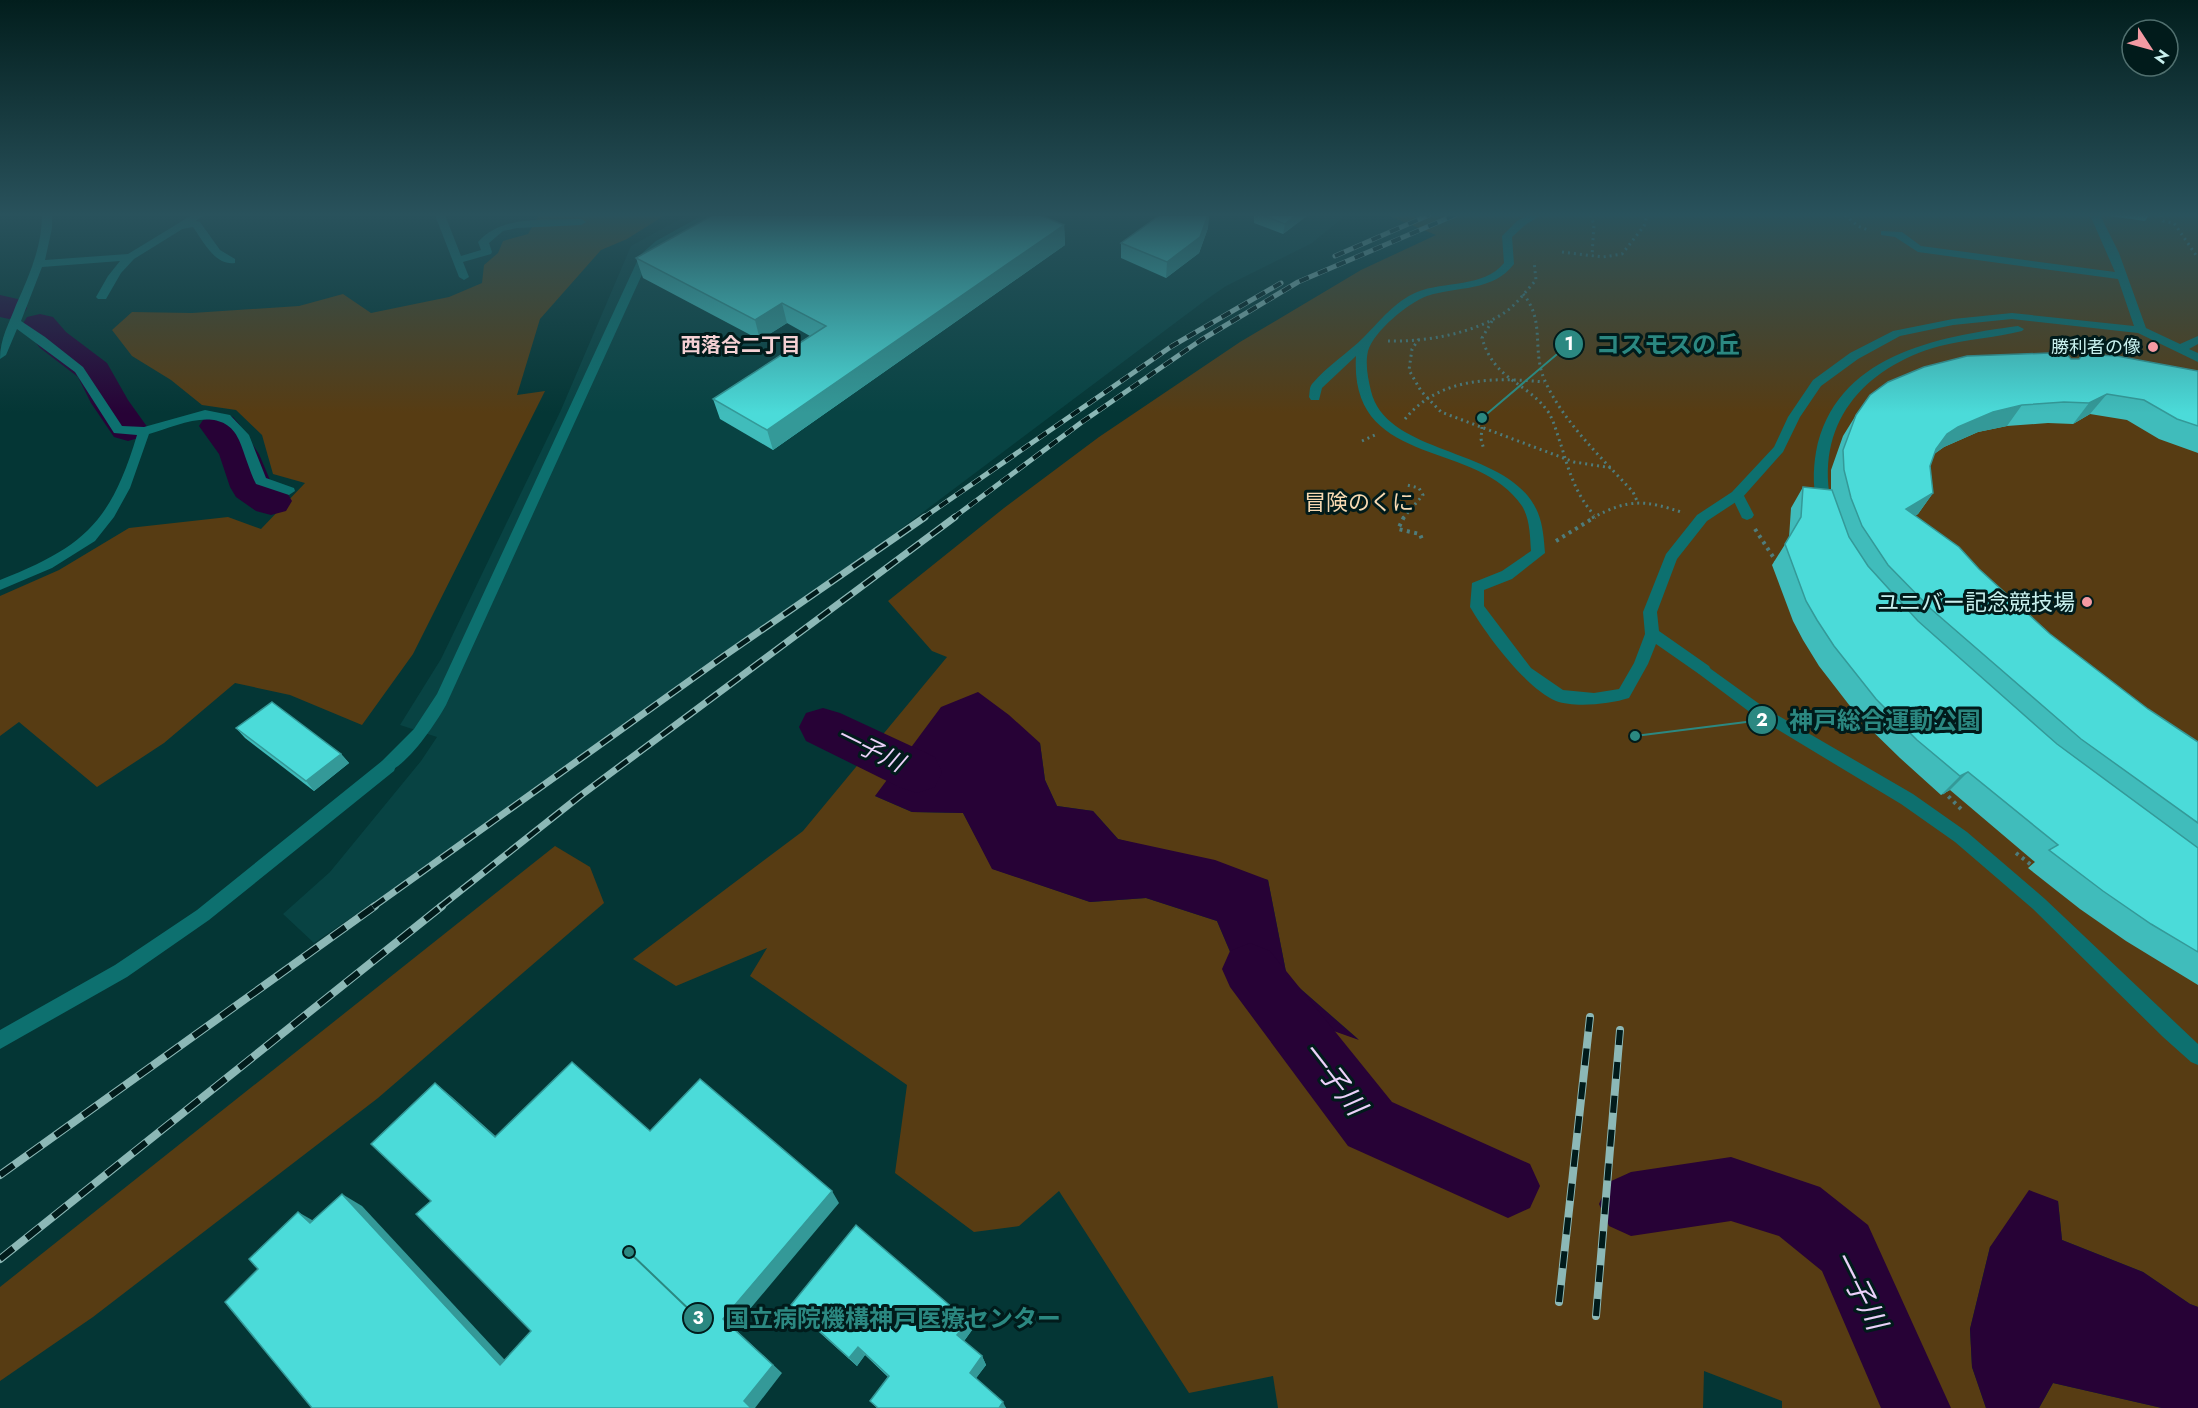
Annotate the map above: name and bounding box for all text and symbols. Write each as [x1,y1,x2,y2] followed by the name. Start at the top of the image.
[2120,18,2180,78] north arrow
[2149,45,2175,68] text: N
[1554,323,1752,365] callout: コスモスの丘
[1596,327,1740,362] text: コスモスの丘
[681,331,801,360] district label: 西落合二丁目
[1564,331,1574,357] text: 1
[2051,334,2141,360] place label: 勝利者の像
[2146,340,2160,354] marker: 勝利者の像
[1304,486,1414,518] park label: 冒険のくに
[1877,586,2075,618] place label: ユニバー記念競技場
[2080,595,2094,609] marker: ユニバー記念競技場
[1747,699,1993,741] callout: 神戸総合運動公園
[1789,703,1981,738] text: 神戸総合運動公園
[1756,707,1768,733] text: 2
[830,717,913,781] water label: 一子川
[1292,1033,1377,1126] water label: 一子川
[1822,1243,1898,1340] water label: 一子川
[683,1297,1073,1339] callout: 国立病院機構神戸医療センター
[725,1301,1061,1336] text: 国立病院機構神戸医療センター
[692,1305,704,1331] text: 3

